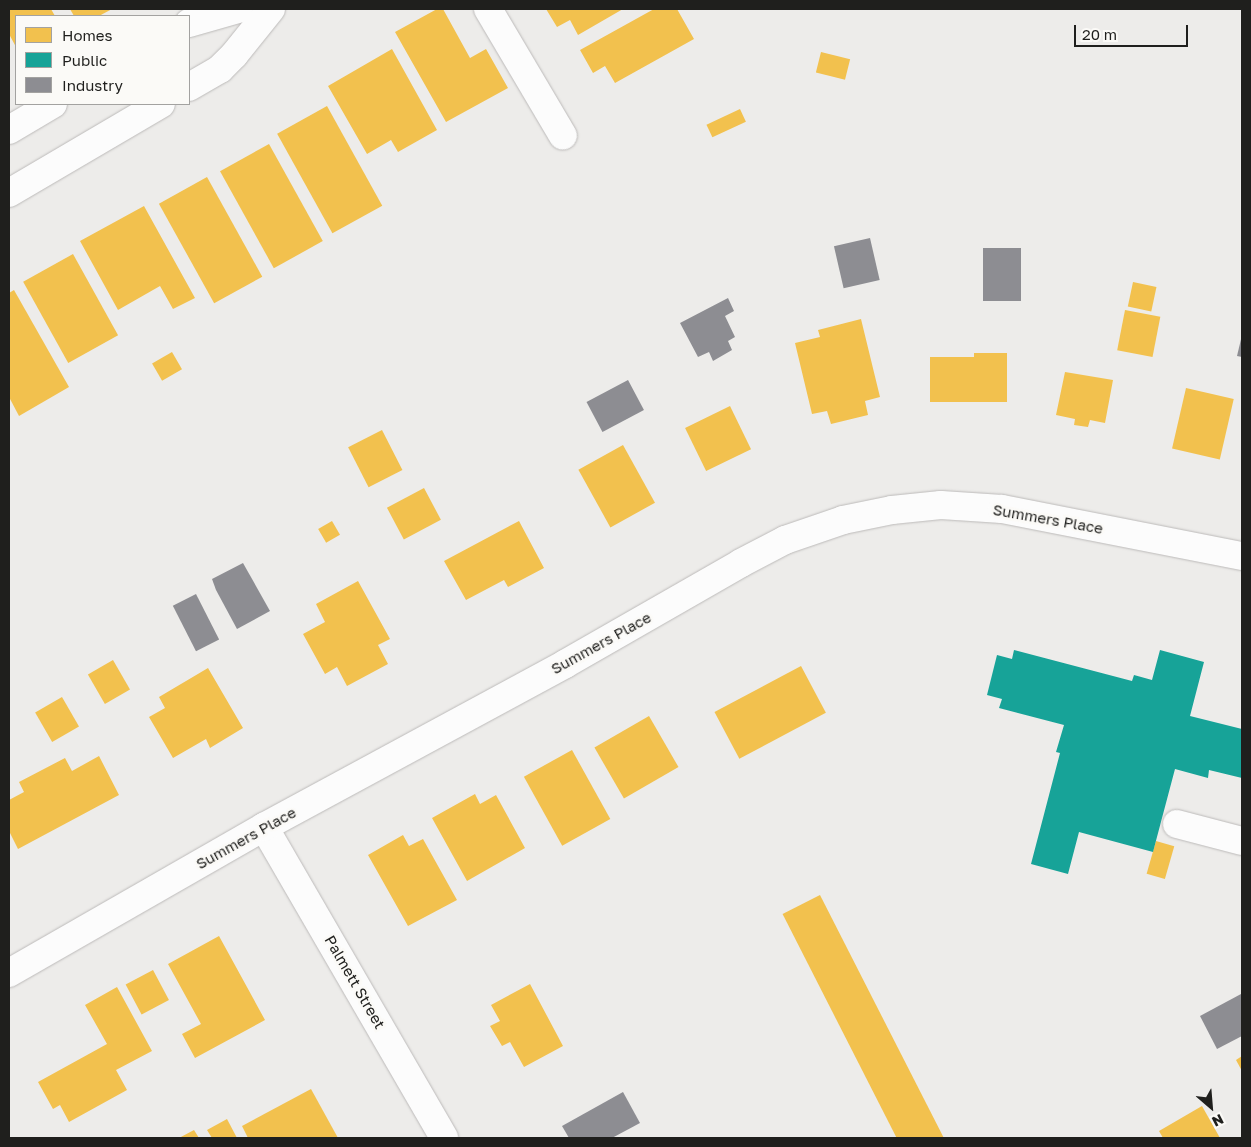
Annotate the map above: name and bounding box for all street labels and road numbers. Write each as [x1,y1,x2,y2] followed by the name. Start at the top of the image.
[992,500,1104,538] street label: Summers Place
[548,608,654,678] street label: Summers Place
[193,803,299,873] street label: Summers Place
[321,932,389,1032] street label: Palmett Street

